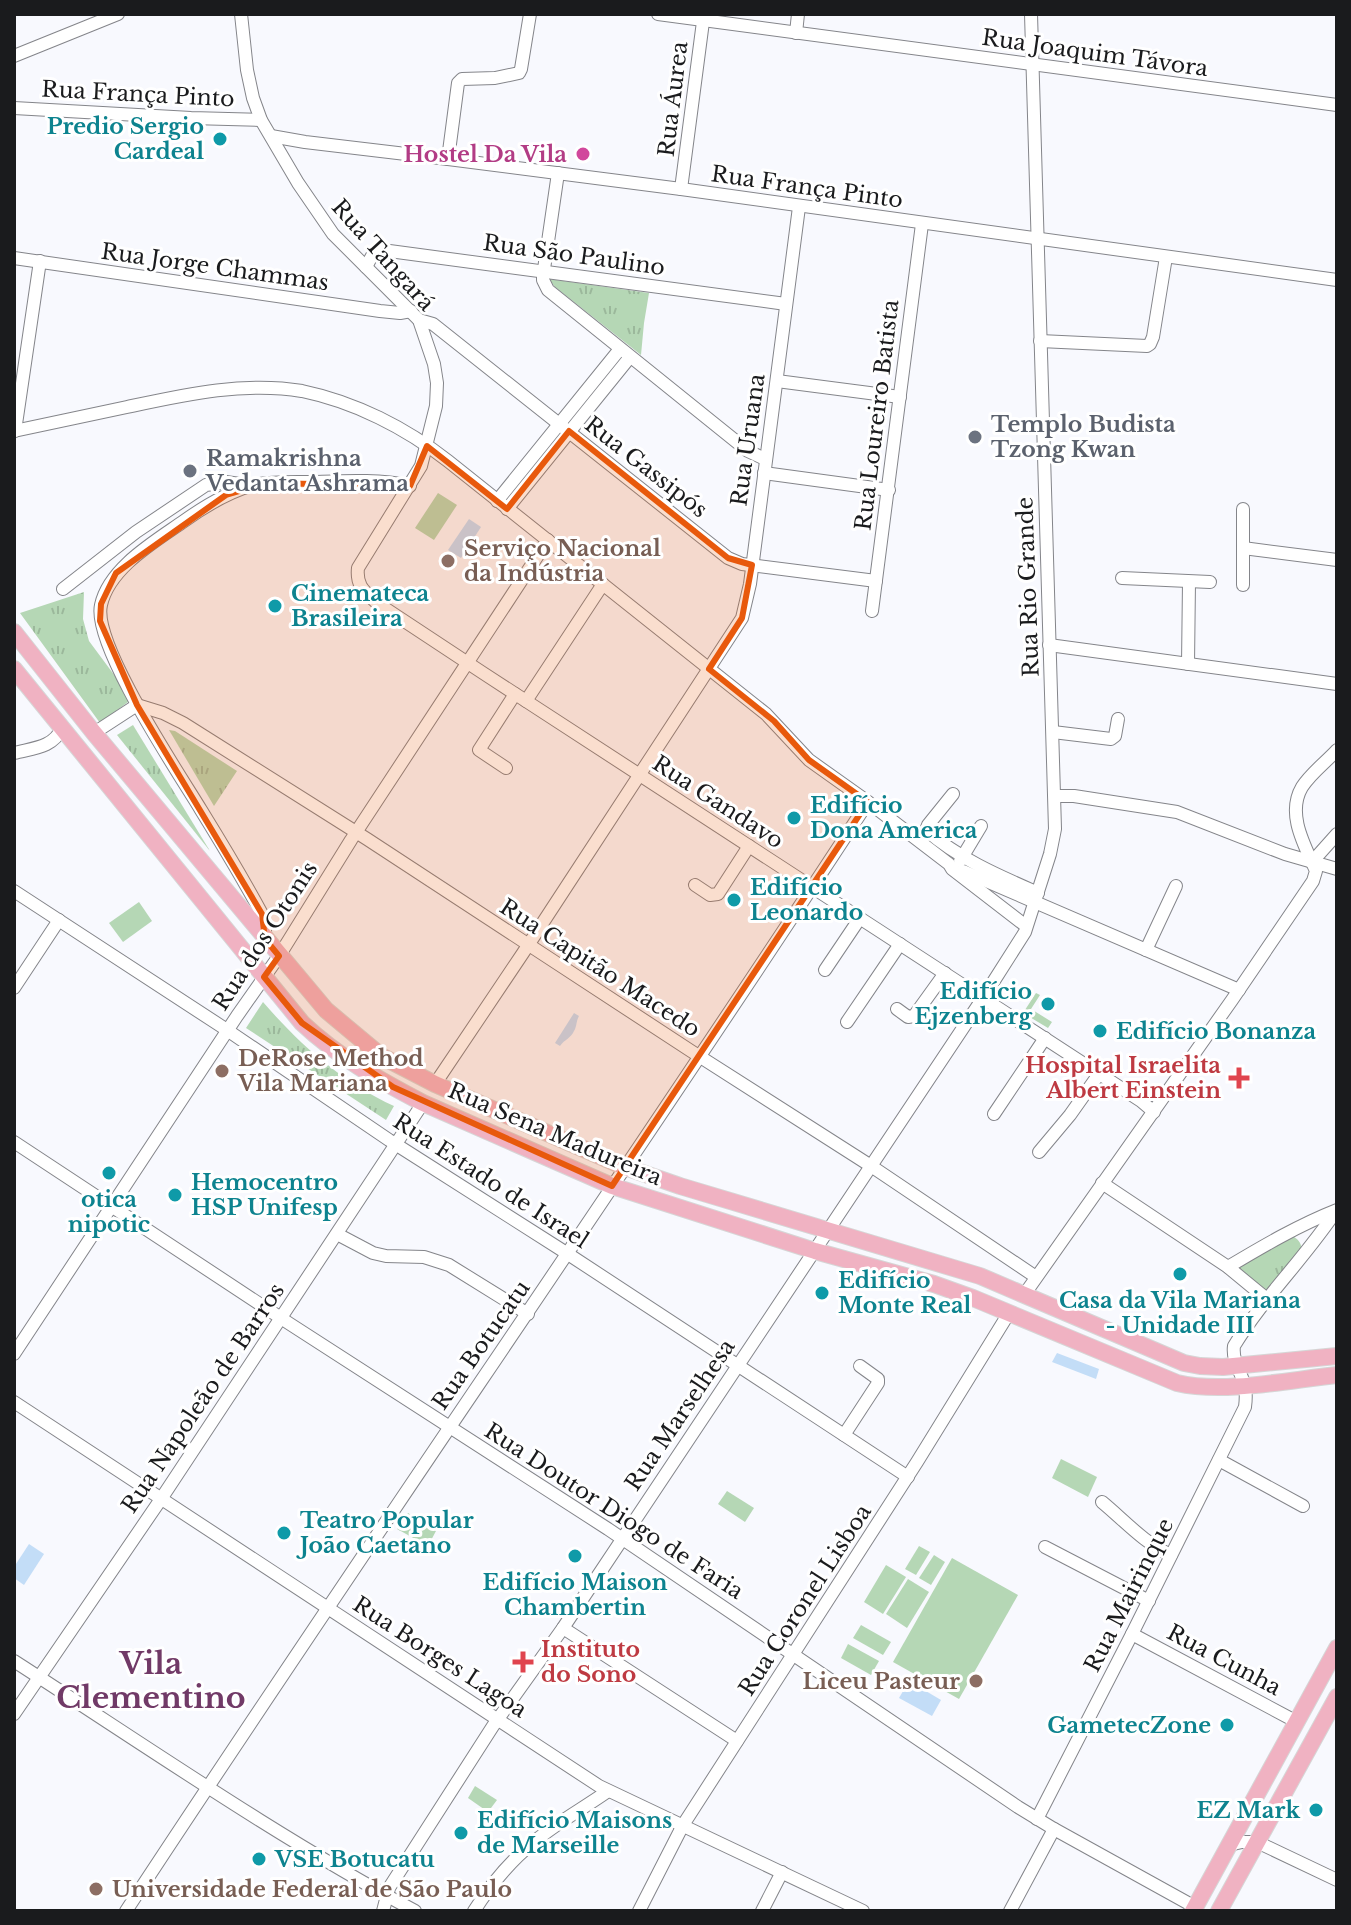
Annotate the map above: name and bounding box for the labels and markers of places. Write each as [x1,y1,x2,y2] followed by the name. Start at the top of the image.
[47,113,204,165] place label: Predio Sergio Cardeal
[211,130,229,148] marker: Predio Sergio Cardeal
[404,141,567,168] place label: Hostel Da Vila
[574,145,592,163] marker: Hostel Da Vila
[991,411,1176,463] place label: Templo Budista Tzong Kwan
[966,428,984,446] marker: Templo Budista Tzong Kwan
[205,445,409,497] place label: Ramakrishna Vedanta Ashrama
[181,462,199,480] marker: Ramakrishna Vedanta Ashrama
[464,535,661,587] place label: Serviço Nacional da Indústria
[439,552,457,570] marker: Serviço Nacional da Indústria
[291,580,430,632] place label: Cinemateca Brasileira
[266,597,284,615] marker: Cinemateca Brasileira
[810,792,978,844] place label: Edifício Dona America
[785,809,803,827] marker: Edifício Dona America
[750,874,863,926] place label: Edifício Leonardo
[725,891,743,909] marker: Edifício Leonardo
[914,978,1033,1030] place label: Edifício Ejzenberg
[1039,995,1057,1013] marker: Edifício Ejzenberg
[1116,1018,1317,1045] place label: Edifício Bonanza
[1091,1022,1109,1040] marker: Edifício Bonanza
[237,1045,424,1097] place label: DeRose Method Vila Mariana
[1025,1052,1221,1104] place label: Hospital Israelita Albert Einstein
[213,1062,231,1080] marker: DeRose Method Vila Mariana
[1228,1067,1250,1089] marker: Hospital Israelita Albert Einstein
[100,1164,118,1182] marker: otica nipotic
[191,1169,338,1221] place label: Hemocentro HSP Unifesp
[68,1186,150,1238] place label: otica nipotic
[166,1186,184,1204] marker: Hemocentro HSP Unifesp
[1171,1265,1189,1283] marker: Casa da Vila Mariana - Unidade III
[838,1267,972,1319] place label: Edifício Monte Real
[813,1284,831,1302] marker: Edifício Monte Real
[1059,1287,1301,1339] place label: Casa da Vila Mariana - Unidade III
[296,1507,474,1559] place label: Teatro Popular João Caetano
[275,1524,293,1542] marker: Teatro Popular João Caetano
[566,1547,584,1565] marker: Edifício Maison Chambertin
[483,1569,667,1621] place label: Edifício Maison Chambertin
[541,1636,640,1688] place label: Instituto do Sono
[512,1651,534,1673] marker: Instituto do Sono
[802,1668,960,1695] place label: Liceu Pasteur
[967,1672,985,1690] marker: Liceu Pasteur
[1047,1712,1211,1739] place label: GametecZone
[1218,1716,1236,1734] marker: GametecZone
[1196,1797,1300,1824] place label: EZ Mark
[1307,1801,1325,1819] marker: EZ Mark
[477,1807,672,1859] place label: Edifício Maisons de Marseille
[452,1824,470,1842] marker: Edifício Maisons de Marseille
[274,1846,435,1873] place label: VSE Botucatu
[250,1850,268,1868] marker: VSE Botucatu
[112,1876,512,1903] place label: Universidade Federal de São Paulo
[87,1880,105,1898] marker: Universidade Federal de São Paulo

